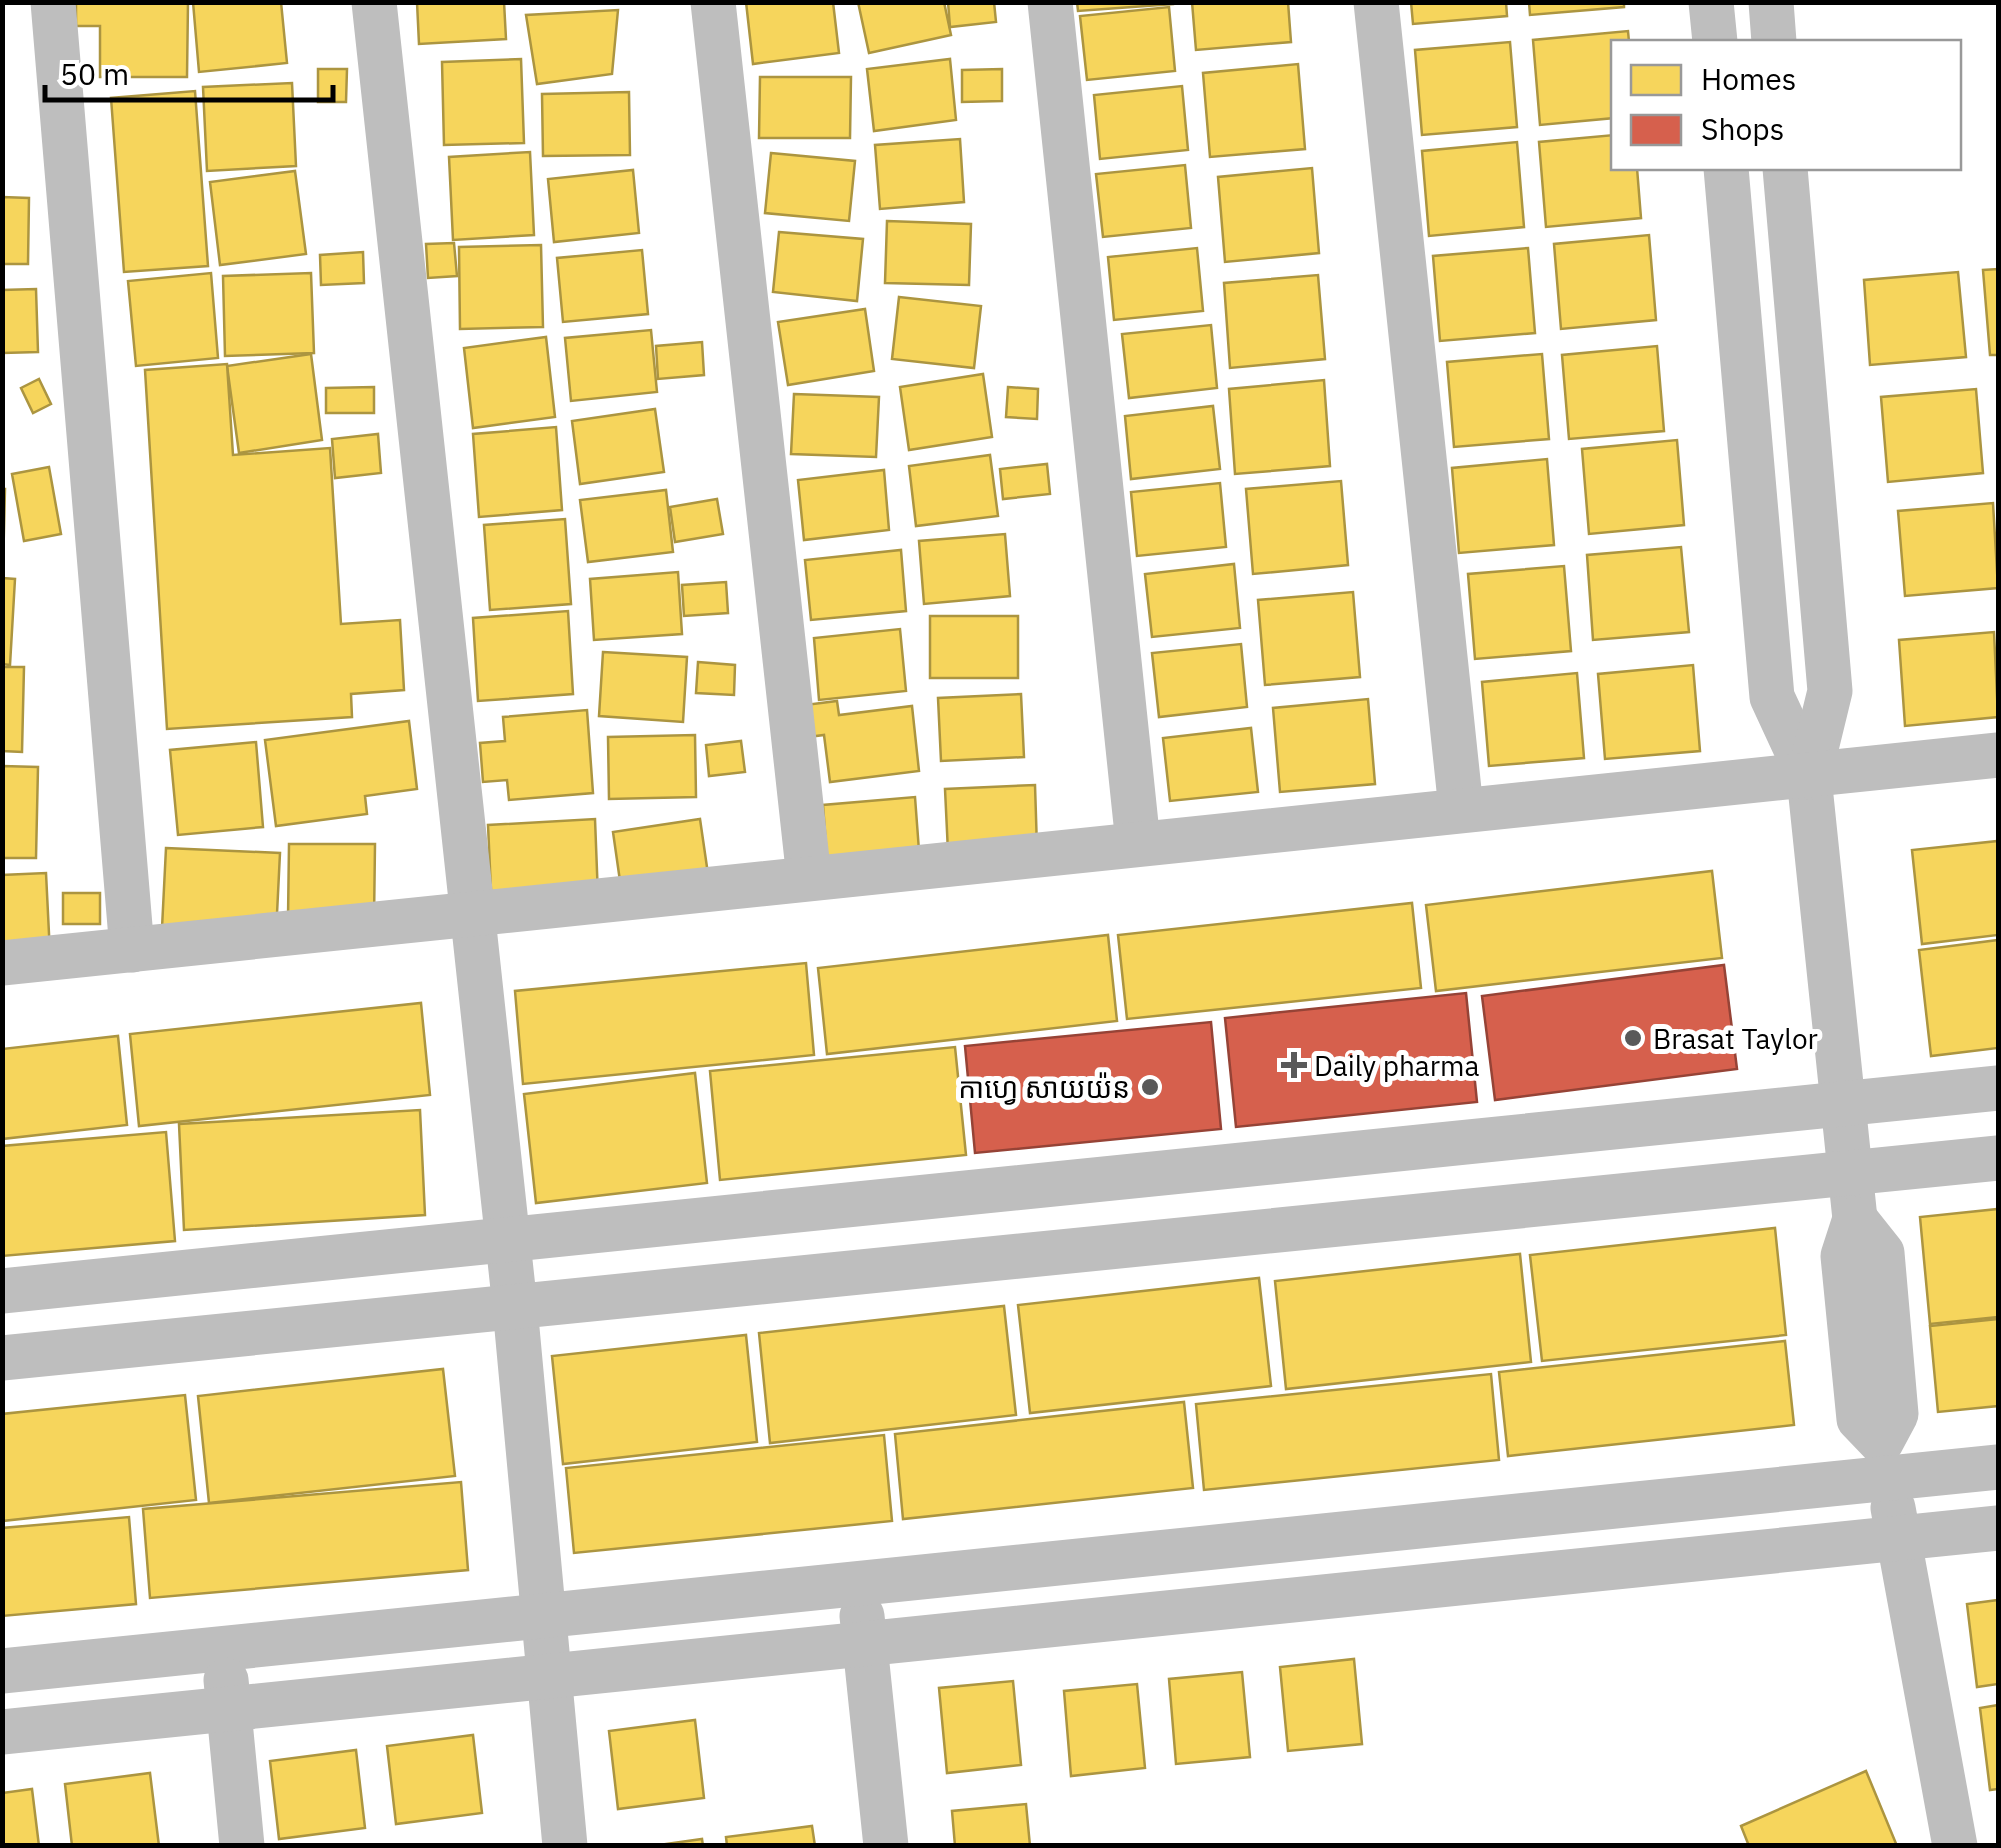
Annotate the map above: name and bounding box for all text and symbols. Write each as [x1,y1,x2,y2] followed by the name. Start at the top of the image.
[45,40,332,102] scale bar
[1611,40,1961,170] legend
[60,54,129,93] text: 50 m
[1701,59,1796,98] text: Homes
[1701,109,1784,148] text: Shops
[1653,1020,1818,1057] place label: Brasat Taylor
[1622,1027,1644,1049] marker: Brasat Taylor
[1314,1047,1479,1084] place label: Daily pharma
[1283,1054,1305,1076] marker: Daily pharma
[958,1069,1130,1106] place label: កាហ្វេ សាយយ៉ន
[1139,1076,1161,1098] marker: កាហ្វេ សាយយ៉ន

